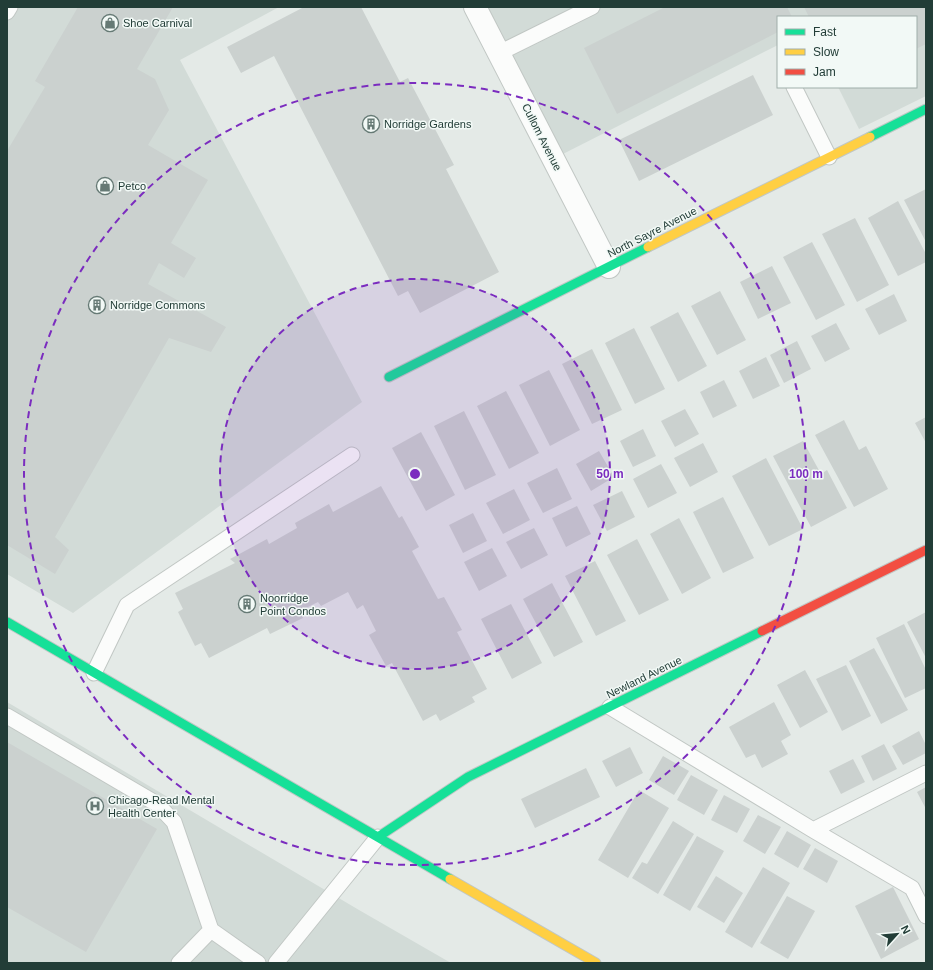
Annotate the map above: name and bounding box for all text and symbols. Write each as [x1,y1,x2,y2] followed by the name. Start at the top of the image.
[100,13,120,33] shop icon: Shoe Carnival
[777,16,917,88] legend
[123,17,192,29] place label: Shoe Carnival
[813,25,837,39] text: Fast
[813,45,839,59] text: Slow
[813,65,836,79] text: Jam
[520,101,564,173] street label: Cullom Avenue
[361,114,381,134] building icon: Norridge Gardens
[384,118,472,130] place label: Norridge Gardens
[95,176,115,196] shop icon: Petco
[118,180,146,192] place label: Petco
[606,204,698,260] street label: North Sayre Avenue
[87,295,107,315] building icon: Norridge Commons
[110,299,206,311] place label: Norridge Commons
[408,467,422,481] centre of rings
[596,467,624,481] text: 50 m
[789,467,823,481] text: 100 m
[260,592,327,617] place label: Noorridge Point Condos
[237,594,257,614] building icon: Noorridge Point Condos
[604,654,684,700] street label: Newland Avenue
[108,794,214,819] place label: Chicago-Read Mental Health Center
[85,796,105,816] hospital icon: Chicago-Read Mental Health Center
[877,914,917,954] north arrow
[899,923,913,936] text: N

